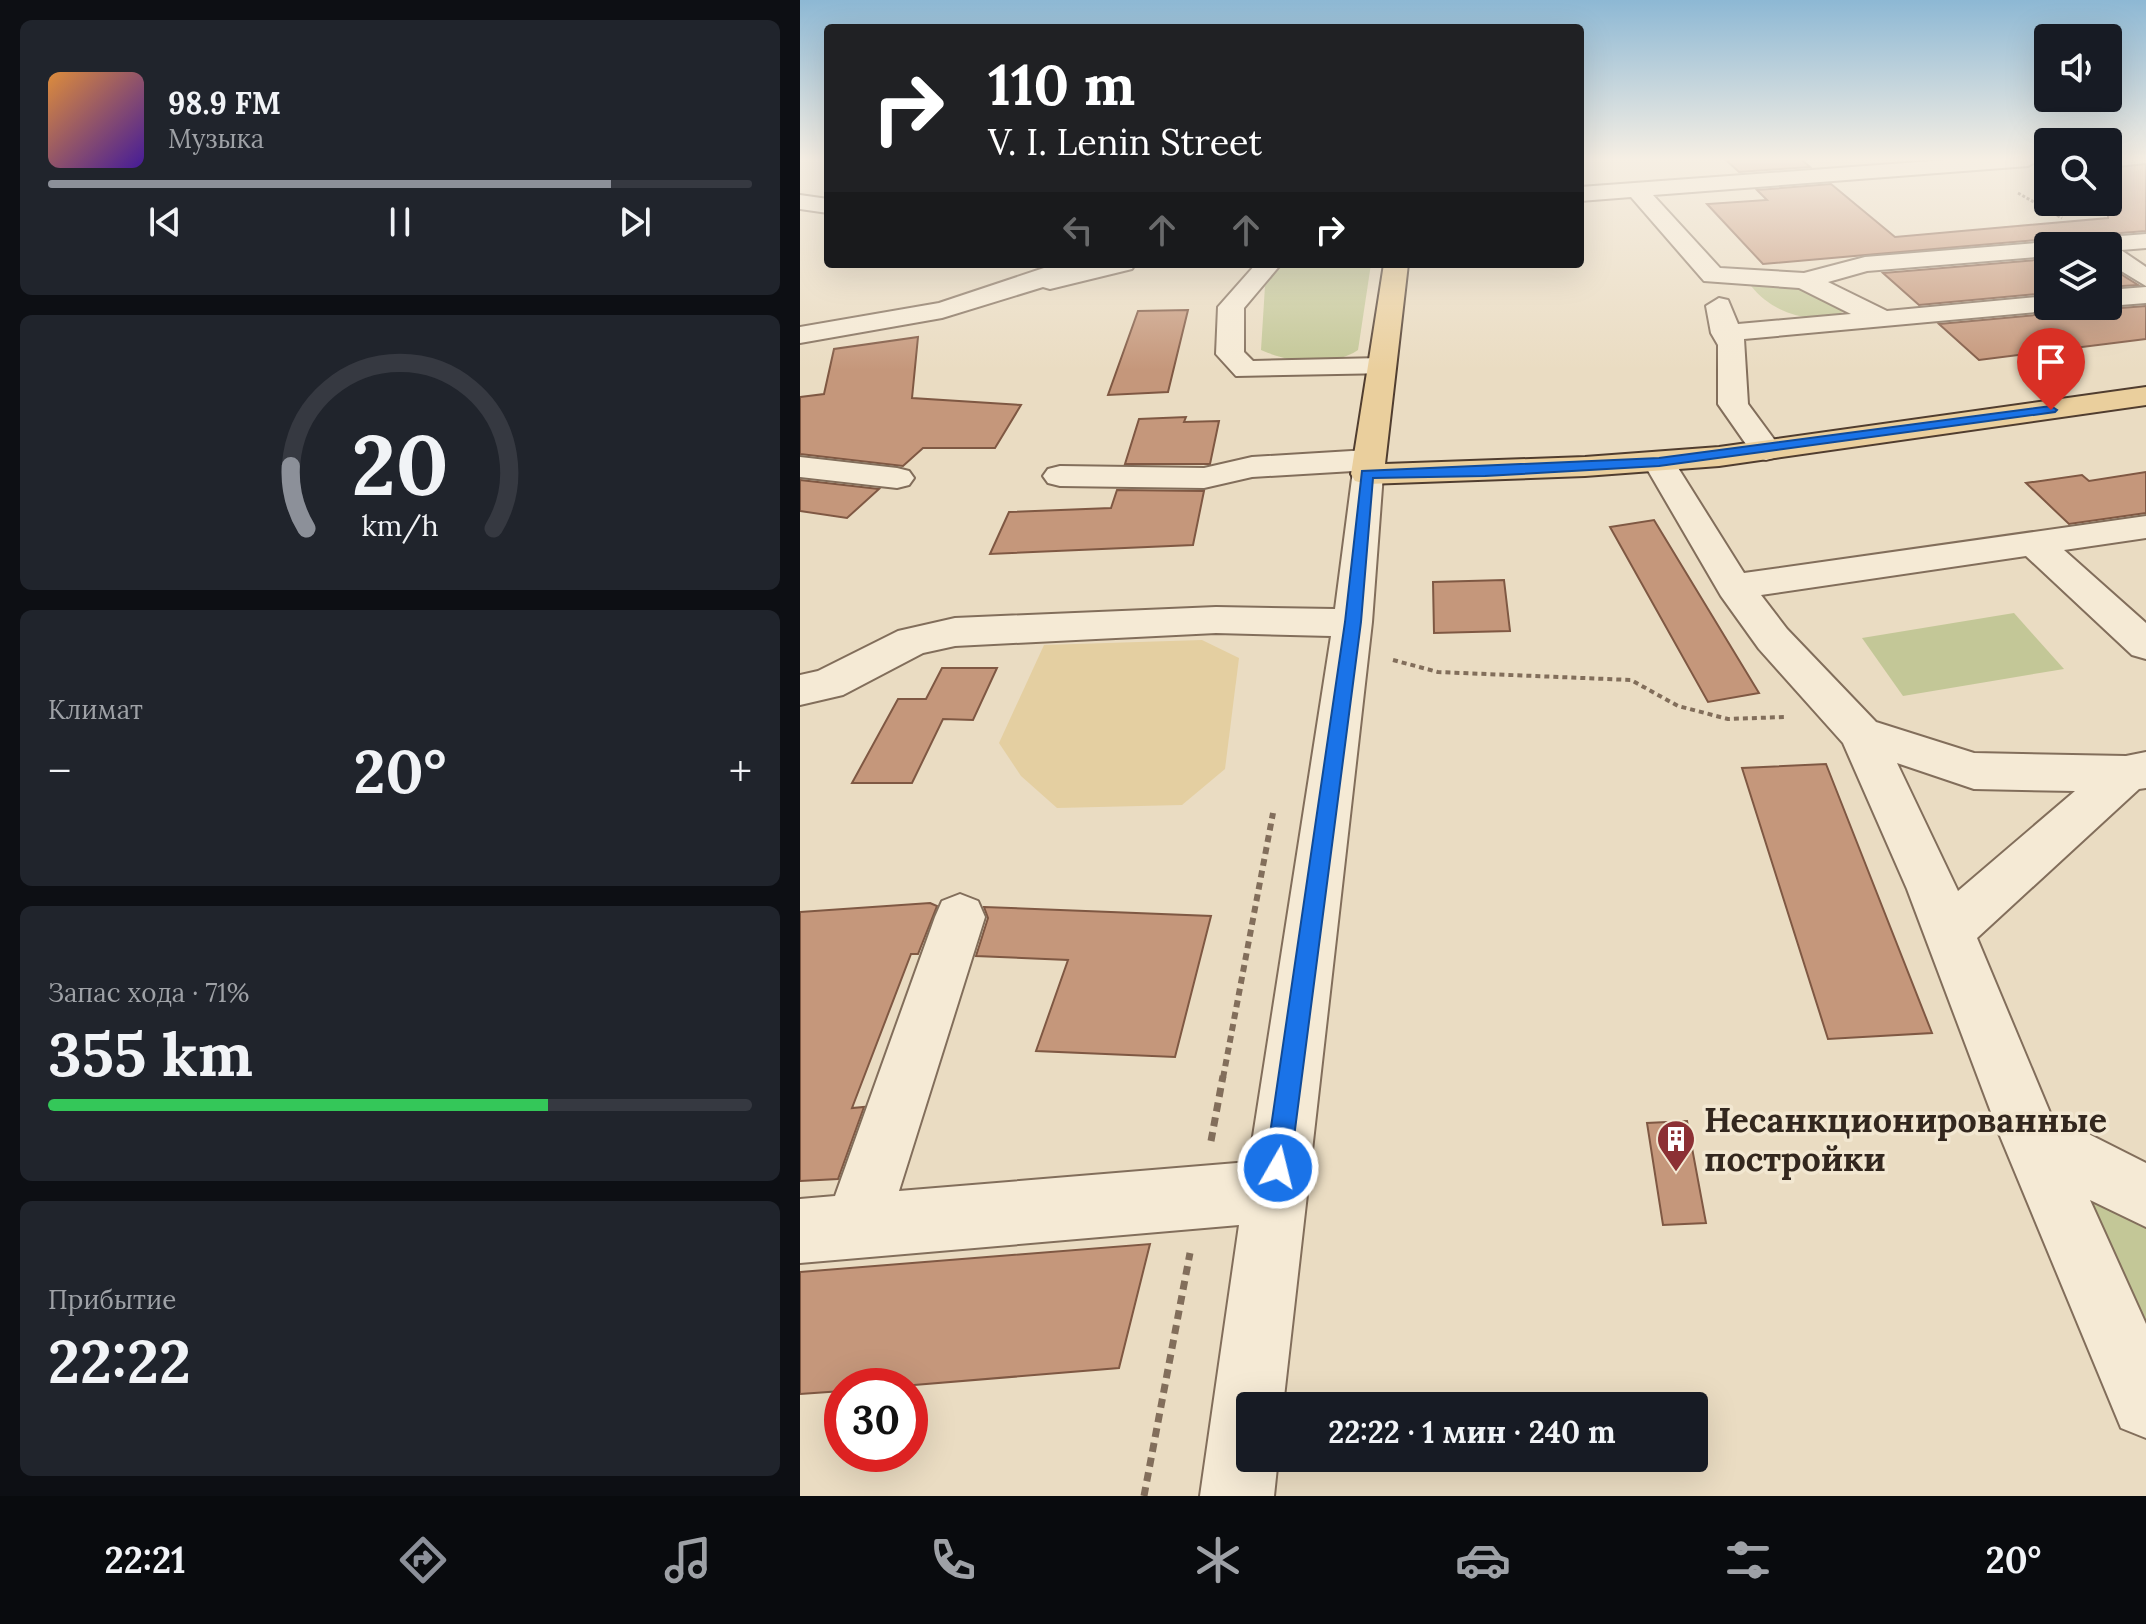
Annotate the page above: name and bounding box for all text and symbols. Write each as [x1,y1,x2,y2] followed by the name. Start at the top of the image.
[2034,24,2122,320] map controls
[2034,24,2122,112] button: sound
[988,49,1135,120] text: 110 m
[856,56,960,160] icon: right
[168,84,281,122] text: 98.9 FM
[988,119,1262,165] text: V. I. Lenin Street
[168,122,264,155] text: Музыка
[2034,128,2122,216] button: search
[143,200,187,244] icon: previous
[378,200,422,244] icon: pause
[613,200,657,244] icon: next
[1056,208,1100,252] icon: left
[1140,208,1184,252] icon: ahead
[1224,208,1268,252] icon: ahead
[1308,208,1352,252] icon: right
[2034,232,2122,320] button: layers
[2017,328,2085,410] pin
[2029,340,2073,384] icon: arrive
[351,410,449,517] text: 20
[361,507,439,544] text: km/h
[48,693,143,726] text: Климат
[353,733,447,809] text: 20°
[48,743,71,799] text: −
[729,743,752,799] text: +
[48,976,249,1009] text: Запас хода · 71%
[48,1016,253,1092] text: 355 km
[1704,1098,2107,1180] place label: Несанкционированные постройки
[1655,1118,1697,1173] building icon: Несанкционированные постройки
[1236,1126,1320,1210] position arrow
[48,1283,176,1316] text: Прибытие
[48,1323,191,1399] text: 22:22
[824,1368,928,1472] speed limit sign: 30
[1328,1413,1616,1451] text: 22:22 · 1 мин · 240 m
[395,1532,451,1588] icon: directions
[660,1532,716,1588] icon: music
[925,1532,981,1588] icon: phone
[1190,1532,1246,1588] icon: climate
[1455,1532,1511,1588] icon: car
[1720,1532,1776,1588] icon: filters
[105,1537,186,1583] text: 22:21
[1986,1537,2041,1583] text: 20°

